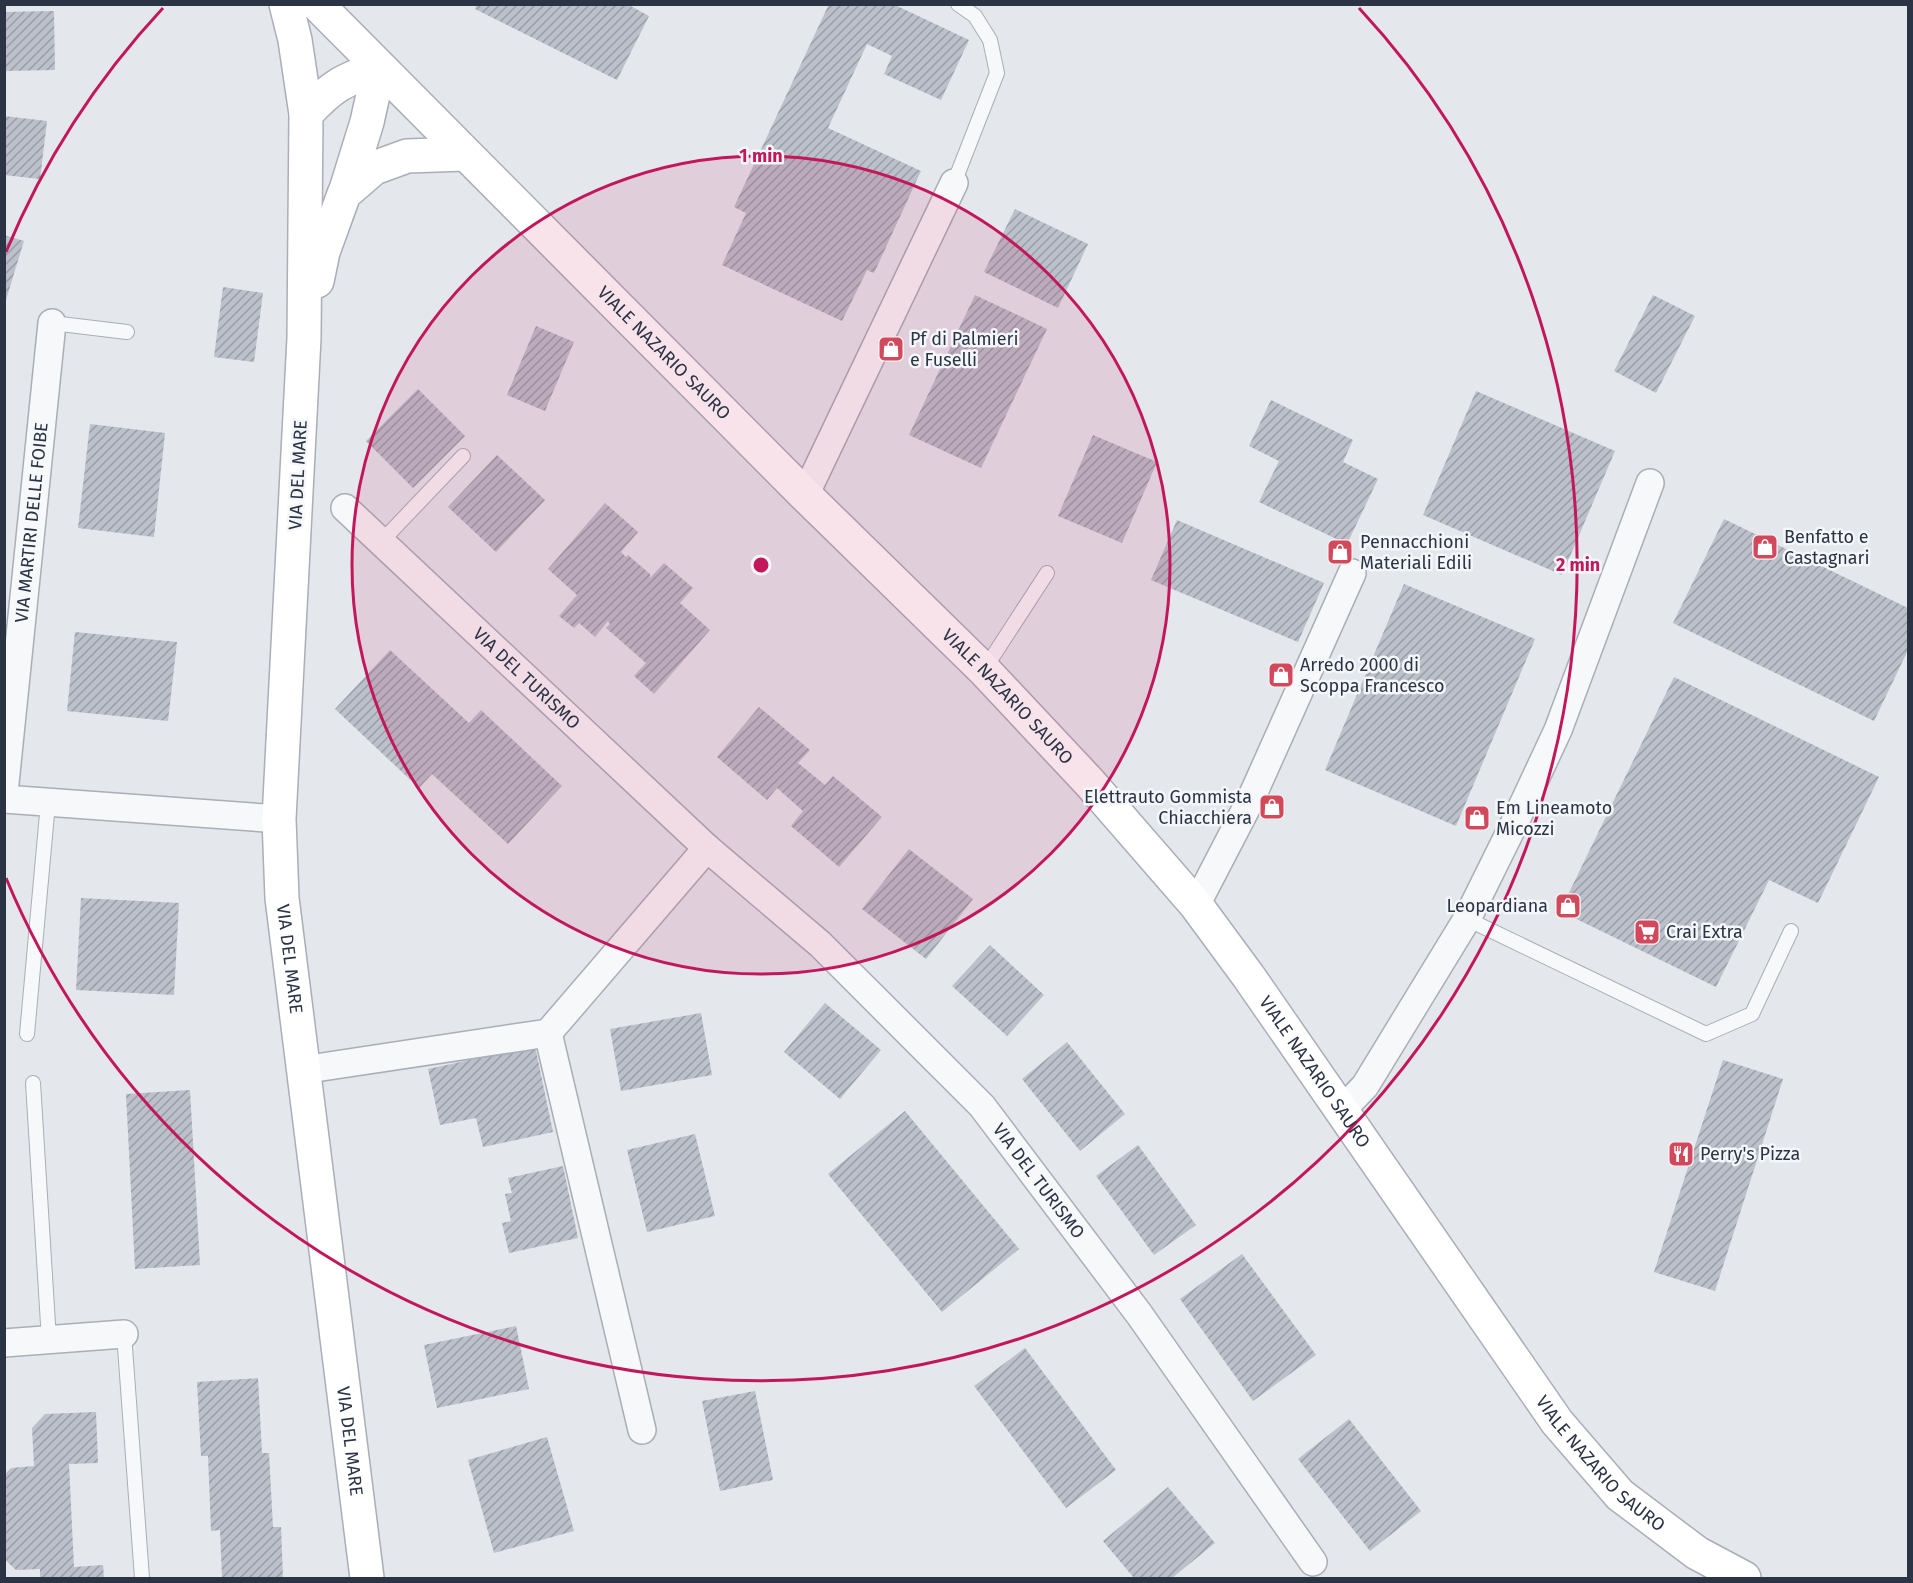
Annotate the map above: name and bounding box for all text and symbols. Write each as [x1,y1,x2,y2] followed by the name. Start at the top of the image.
[739,145,783,167] text: 1 min
[593,281,735,424] street label: VIALE NAZARIO SAURO
[910,328,1018,371] place label: Pf di Palmieri e Fuselli
[876,334,906,364] shop icon: Pf di Palmieri e Fuselli
[284,419,312,531] street label: VIA DEL MARE
[10,421,53,624] street label: VIA MARTIRI DELLE FOIBE
[1784,526,1870,569] place label: Benfatto e Castagnari
[1360,531,1472,574] place label: Pennacchioni Materiali Edili
[1750,532,1780,562] shop icon: Benfatto e Castagnari
[1325,537,1355,567] shop icon: Pennacchioni Materiali Edili
[1556,554,1600,576] text: 2 min
[751,555,771,575] centre of rings
[468,623,585,734] street label: VIA DEL TURISMO
[937,624,1078,769] street label: VIALE NAZARIO SAURO
[1300,654,1444,697] place label: Arredo 2000 di Scoppa Francesco
[1266,660,1296,690] shop icon: Arredo 2000 di Scoppa Francesco
[1084,786,1252,829] place label: Elettrauto Gommista Chiacchiera
[1257,792,1287,822] shop icon: Elettrauto Gommista Chiacchiera
[1496,797,1612,840] place label: Em Lineamoto Micozzi
[1462,803,1492,833] shop icon: Em Lineamoto Micozzi
[1553,891,1583,921] shop icon: Leopardiana
[1446,895,1548,917] place label: Leopardiana
[272,903,307,1015] street label: VIA DEL MARE
[1632,917,1662,947] supermarket icon: Crai Extra
[1666,921,1743,943] place label: Crai Extra
[1254,992,1375,1152] street label: VIALE NAZARIO SAURO
[988,1119,1089,1243] street label: VIA DEL TURISMO
[1666,1139,1696,1169] restaurant icon: Perry's Pizza
[1700,1143,1800,1165] place label: Perry's Pizza
[332,1385,368,1497] street label: VIA DEL MARE
[1531,1391,1670,1536] street label: VIALE NAZARIO SAURO

